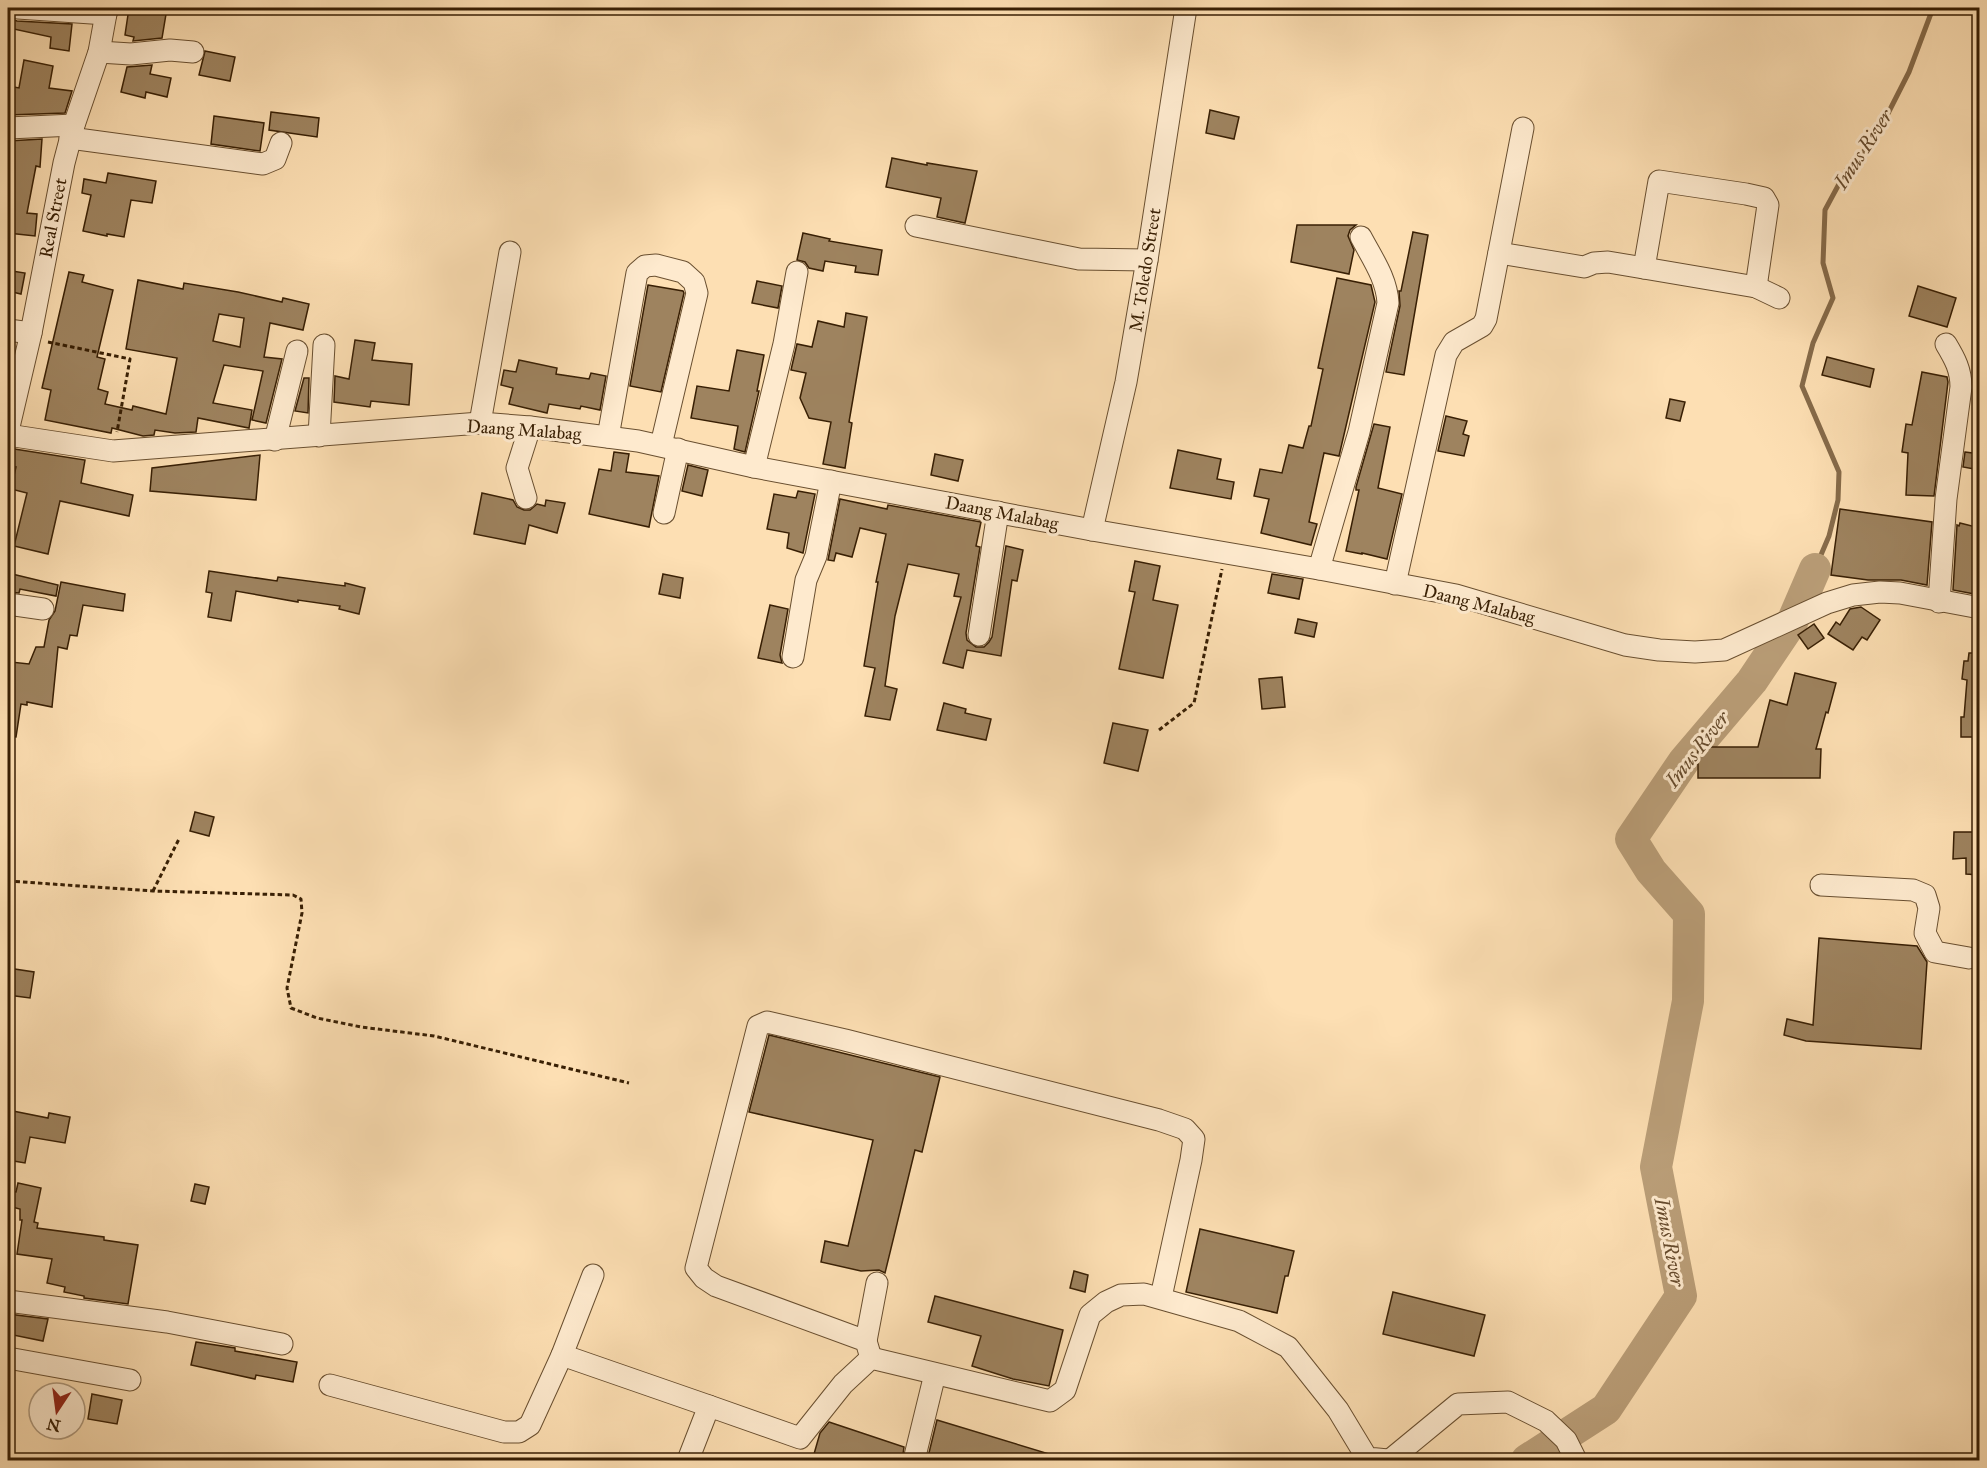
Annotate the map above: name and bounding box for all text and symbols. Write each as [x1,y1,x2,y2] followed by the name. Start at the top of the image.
[1828,103,1898,194] water label: Imus River
[34,175,72,260] street label: Real Street
[1124,206,1166,334] street label: M. Toledo Street
[466,415,583,446] street label: Daang Malabag
[943,491,1061,536] street label: Daang Malabag
[1420,579,1538,630] street label: Daang Malabag
[1659,705,1735,793] water label: Imus River
[1649,1195,1691,1290] water label: Imus River
[27,1381,87,1441] north arrow
[45,1414,62,1436] text: N

